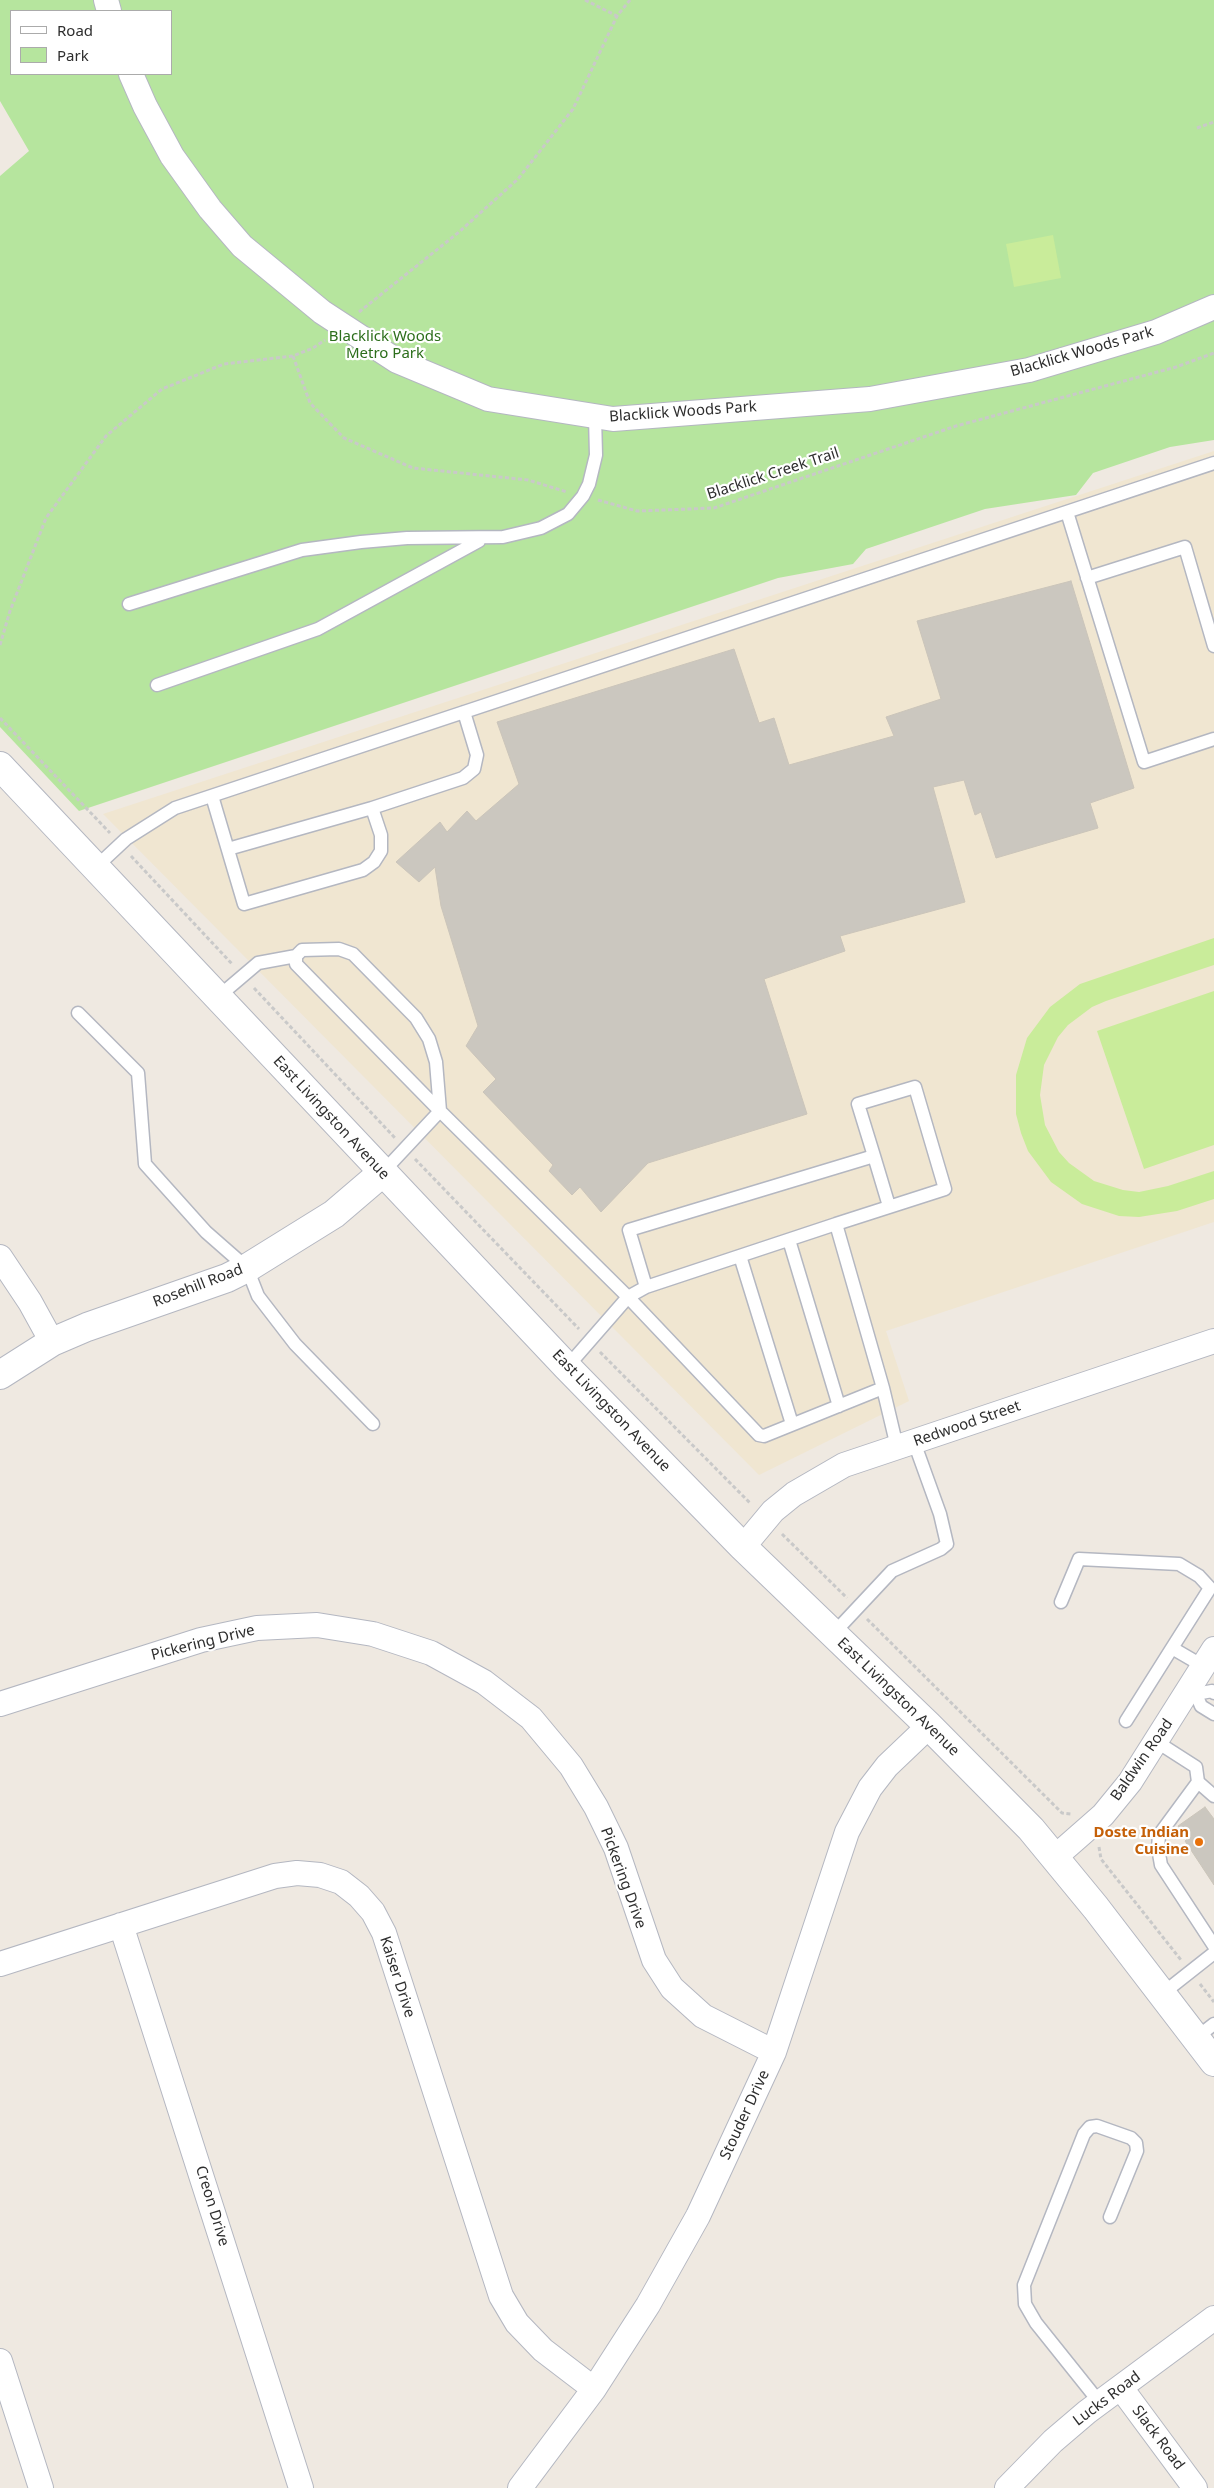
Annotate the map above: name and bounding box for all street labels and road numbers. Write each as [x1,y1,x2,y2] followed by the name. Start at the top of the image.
[1008,323,1156,381] street label: Blacklick Woods Park
[609,398,757,426] street label: Blacklick Woods Park
[705,444,841,504] street label: Blacklick Creek Trail
[269,1052,393,1184] street label: East Livingston Avenue
[150,1261,246,1311] street label: Rosehill Road
[548,1346,674,1476] street label: East Livingston Avenue
[911,1397,1023,1451] street label: Redwood Street
[149,1621,257,1665] street label: Pickering Drive
[833,1634,963,1760] street label: East Livingston Avenue
[1107,1715,1177,1805] street label: Baldwin Road
[596,1825,650,1931] street label: Pickering Drive
[375,1934,419,2020] street label: Kaiser Drive
[716,2067,774,2163] street label: Stouder Drive
[191,2164,233,2248] street label: Creon Drive
[1070,2368,1144,2430] street label: Lucks Road
[1128,2402,1188,2474] street label: Slack Road

